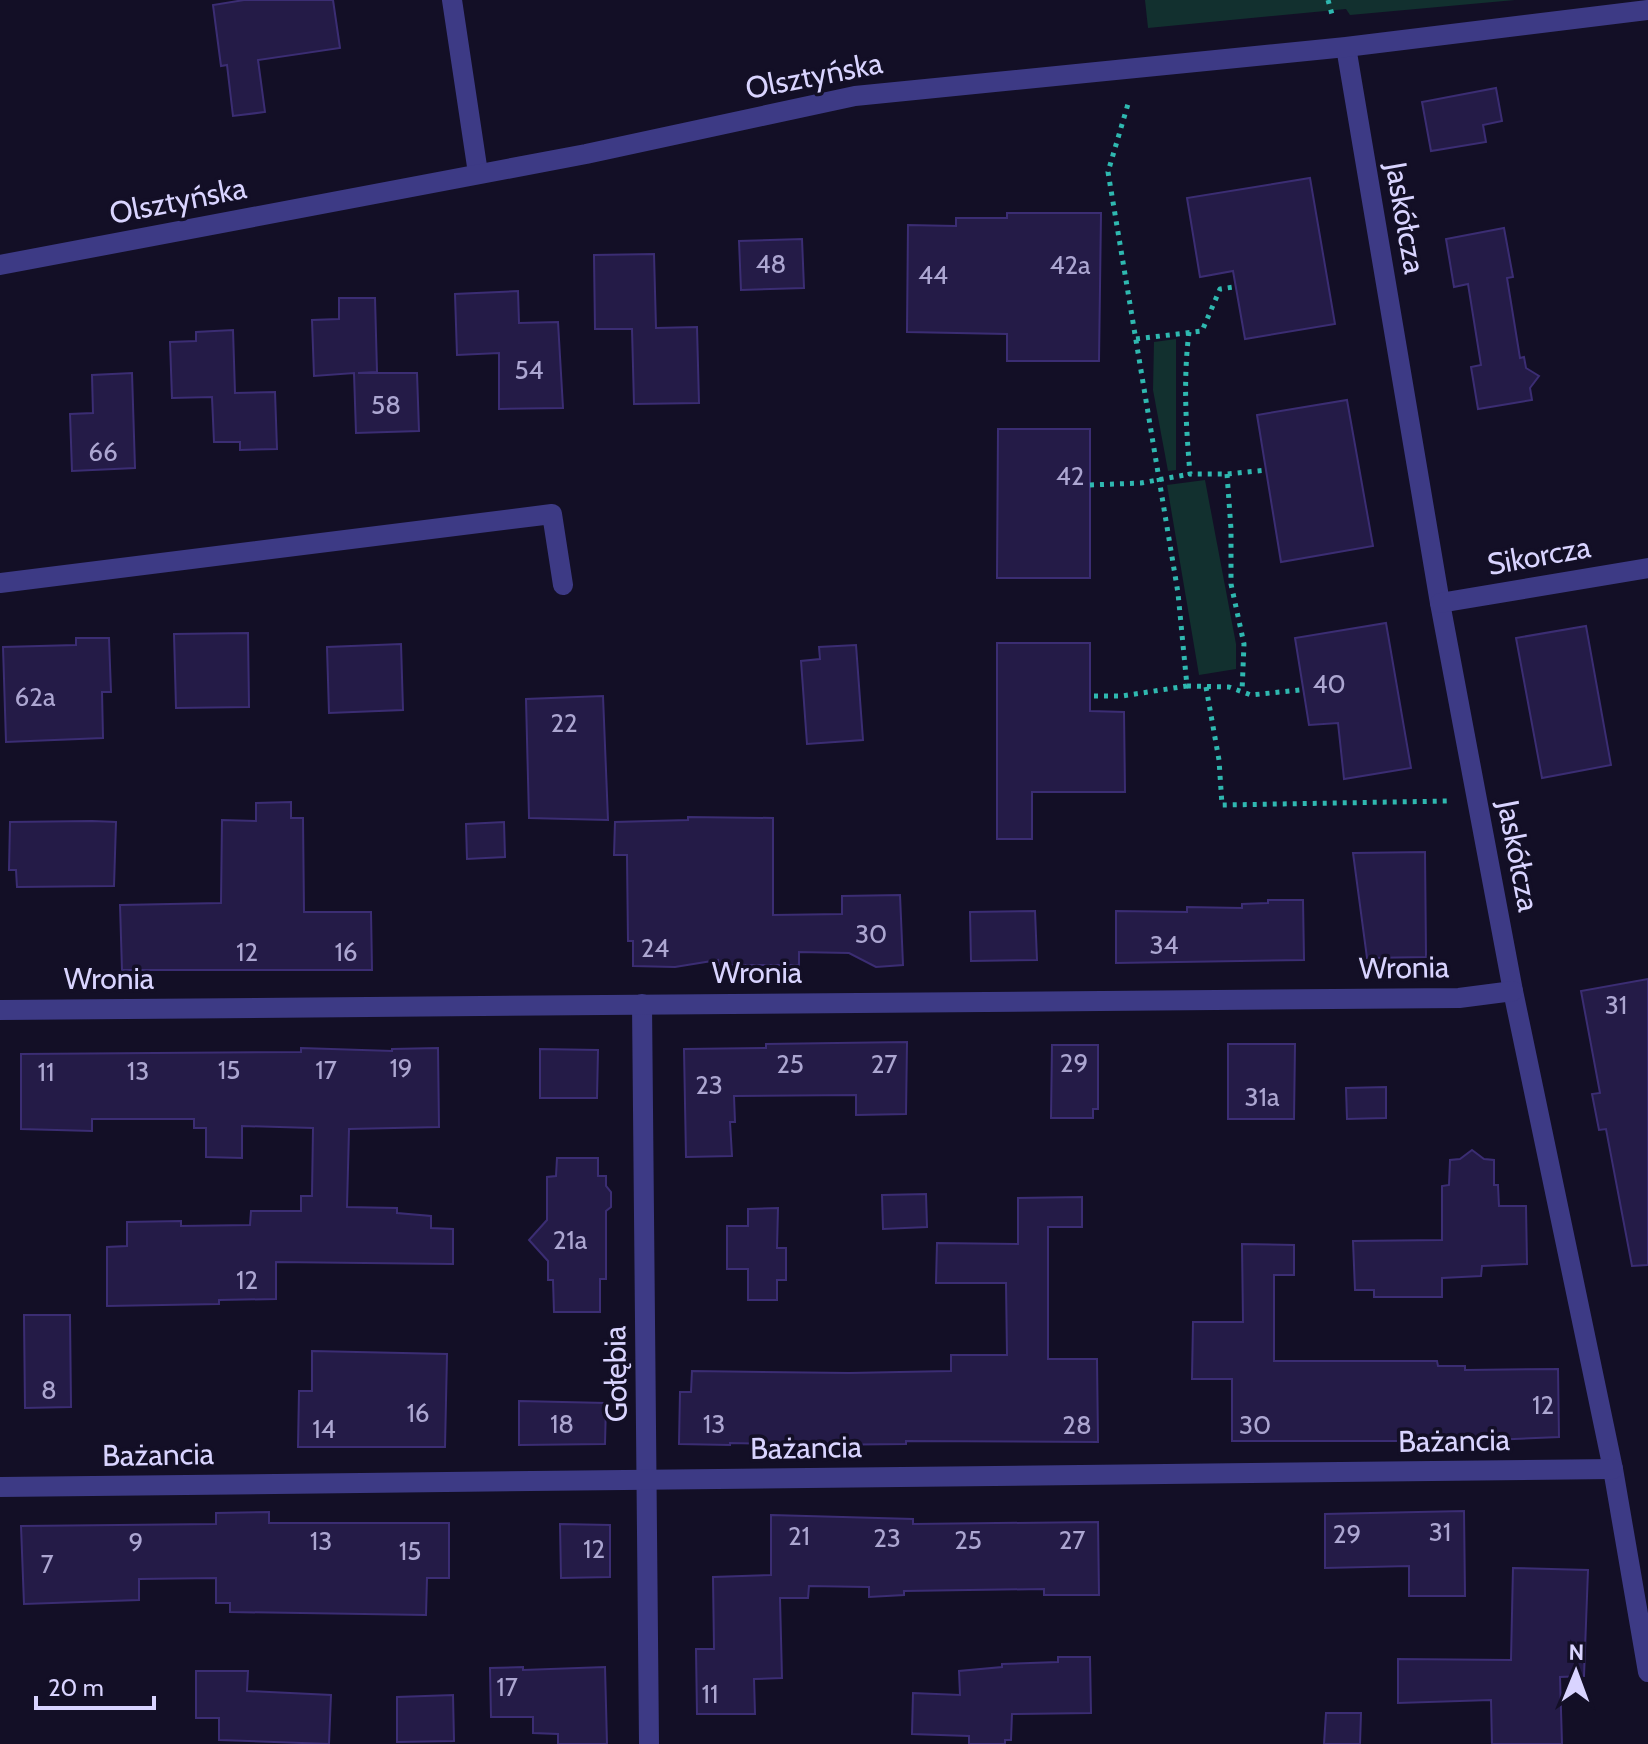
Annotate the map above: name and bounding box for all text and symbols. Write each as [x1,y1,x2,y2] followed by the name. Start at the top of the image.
[742,44,886,107] street label: Olsztyńska
[1377,158,1434,277] street label: Jaskółcza
[106,169,250,232] street label: Olsztyńska
[756,248,786,280] house number: 48
[1049,249,1091,281] house number: 42a
[918,259,948,291] house number: 44
[514,354,544,386] house number: 54
[371,389,401,421] house number: 58
[88,436,118,468] house number: 66
[1056,460,1084,492] house number: 42
[1484,528,1594,583] street label: Sikorcza
[1312,668,1346,700] house number: 40
[15,681,56,713] house number: 62a
[550,707,578,739] house number: 22
[1489,796,1548,915] street label: Jaskółcza
[855,918,887,950] house number: 30
[1149,929,1179,961] house number: 34
[641,932,669,964] house number: 24
[236,936,258,968] house number: 12
[334,936,358,968] house number: 16
[1358,948,1450,987] street label: Wronia
[712,954,803,991] street label: Wronia
[64,960,155,997] street label: Wronia
[1605,989,1627,1021] house number: 31
[1060,1047,1088,1079] house number: 29
[776,1048,804,1080] house number: 25
[871,1048,897,1080] house number: 27
[389,1052,413,1084] house number: 19
[218,1054,240,1086] house number: 15
[315,1054,337,1086] house number: 17
[127,1055,149,1087] house number: 13
[38,1056,54,1088] house number: 11
[695,1069,723,1101] house number: 23
[1244,1081,1280,1113] house number: 31a
[553,1224,588,1256] house number: 21a
[236,1264,258,1296] house number: 12
[596,1325,635,1423] street label: Gołębia
[41,1374,57,1406] house number: 8
[1532,1389,1554,1421] house number: 12
[406,1397,430,1429] house number: 16
[550,1408,574,1440] house number: 18
[703,1408,725,1440] house number: 13
[1062,1409,1092,1441] house number: 28
[1239,1409,1271,1441] house number: 30
[312,1413,336,1445] house number: 14
[1398,1421,1511,1460] street label: Bażancia
[750,1428,863,1467] street label: Bażancia
[102,1435,215,1474] street label: Bażancia
[1429,1516,1451,1548] house number: 31
[1333,1518,1361,1550] house number: 29
[788,1520,810,1552] house number: 21
[873,1522,901,1554] house number: 23
[954,1524,982,1556] house number: 25
[1059,1524,1085,1556] house number: 27
[310,1525,332,1557] house number: 13
[129,1526,143,1558] house number: 9
[583,1533,605,1565] house number: 12
[399,1535,421,1567] house number: 15
[40,1548,54,1580] house number: 7
[1536,1632,1616,1712] north arrow
[1568,1639,1584,1666] text: N
[36,1660,154,1710] scale bar
[496,1671,518,1703] house number: 17
[48,1673,104,1702] text: 20 m
[702,1678,718,1710] house number: 11

